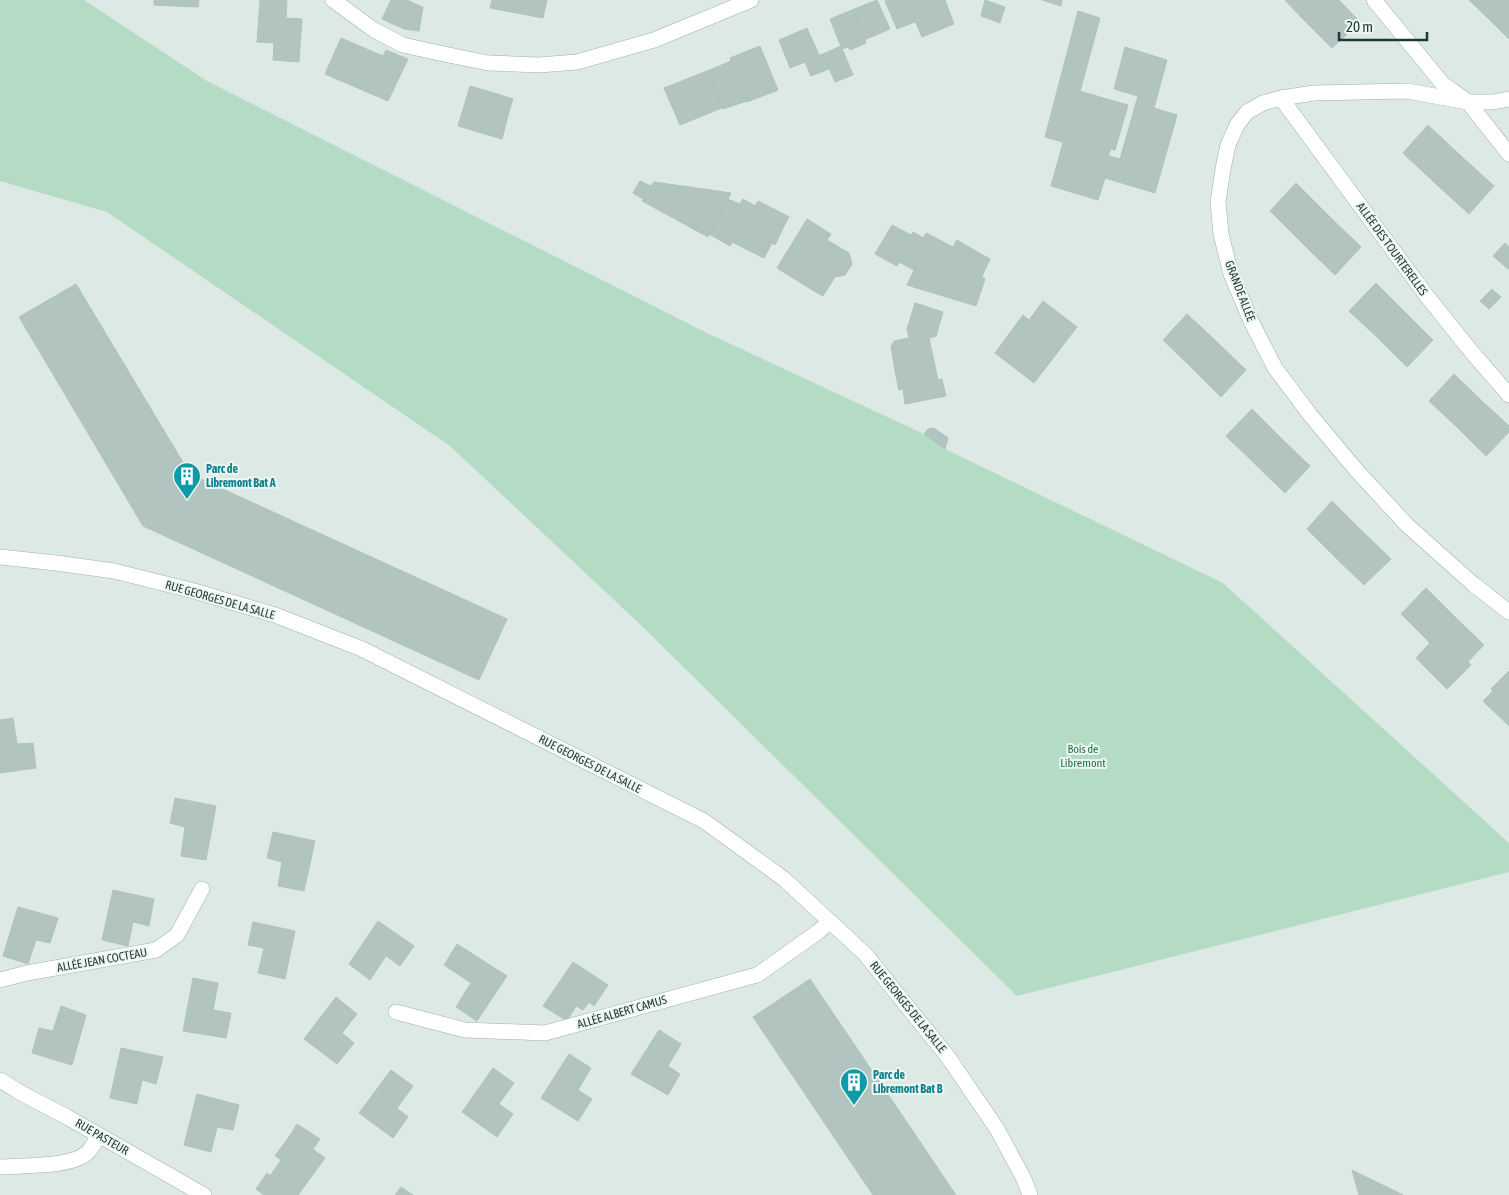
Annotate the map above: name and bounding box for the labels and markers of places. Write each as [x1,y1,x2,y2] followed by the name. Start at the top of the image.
[172,461,202,500] building icon: Parc de Libremont Bat A
[206,462,276,490] place label: Parc de Libremont Bat A
[839,1067,869,1106] building icon: Parc de Libremont Bat B
[873,1068,943,1096] place label: Parc de Libremont Bat B

